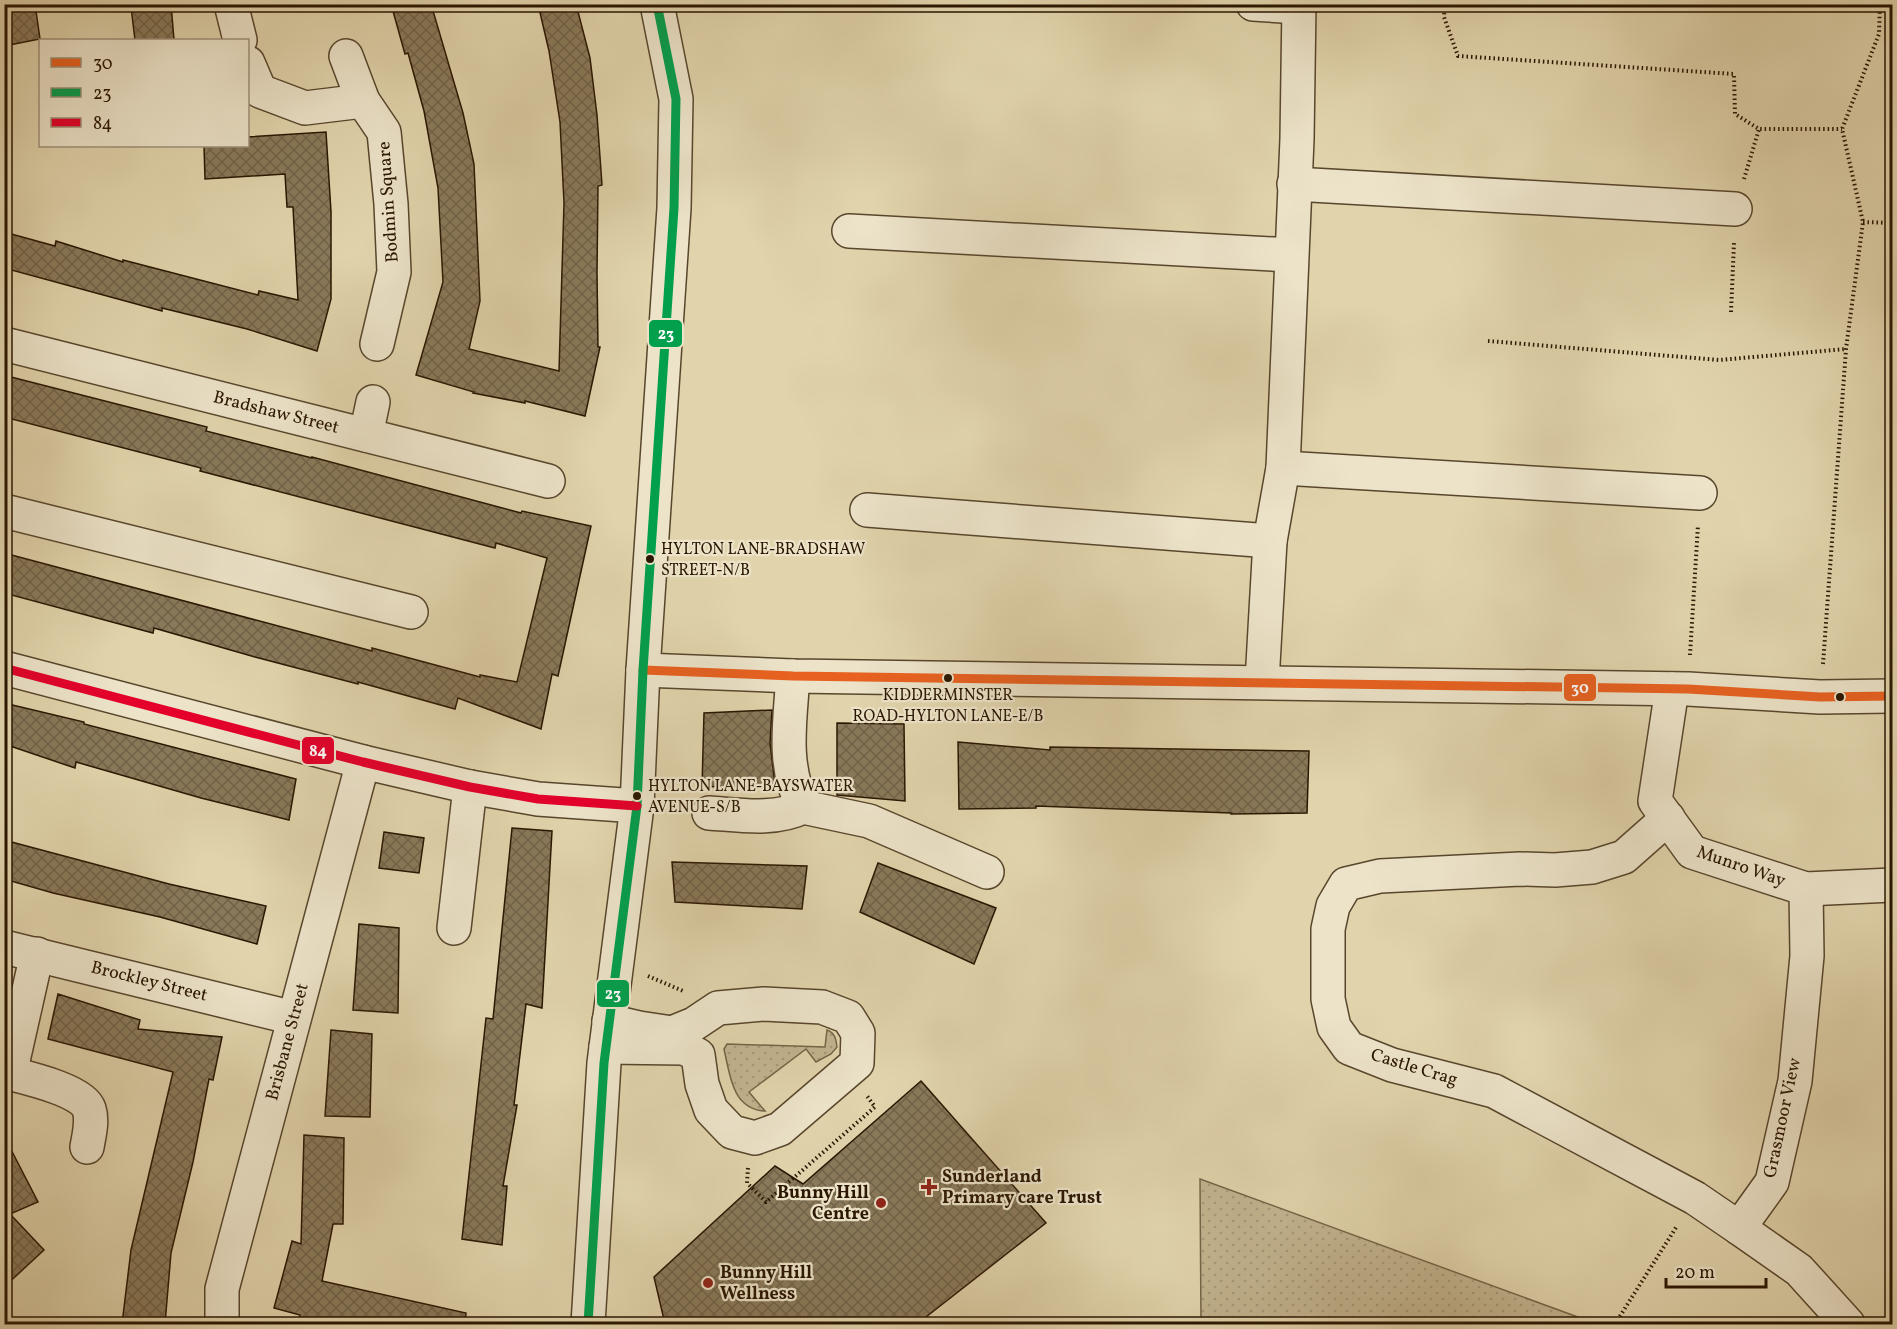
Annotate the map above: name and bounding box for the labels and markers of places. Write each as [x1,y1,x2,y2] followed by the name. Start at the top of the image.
[661,539,865,582] place label: HYLTON LANE-BRADSHAW STREET-N/B
[644,553,656,565] marker: HYLTON LANE-BRADSHAW STREET-N/B
[942,672,954,684] marker: KIDDERMINSTER ROAD-HYLTON LANE-E/B
[853,685,1043,728] place label: KIDDERMINSTER ROAD-HYLTON LANE-E/B
[1834,691,1846,703] unlabelled marker
[648,776,854,819] place label: HYLTON LANE-BAYSWATER AVENUE-S/B
[631,790,643,802] marker: HYLTON LANE-BAYSWATER AVENUE-S/B
[942,1165,1102,1211] place label: Sunderland Primary care Trust
[920,1178,938,1196] marker: Sunderland Primary care Trust
[777,1181,869,1227] place label: Bunny Hill Centre
[874,1196,888,1210] marker: Bunny Hill Centre
[720,1261,812,1307] place label: Bunny Hill Wellness
[701,1276,715,1290] marker: Bunny Hill Wellness

